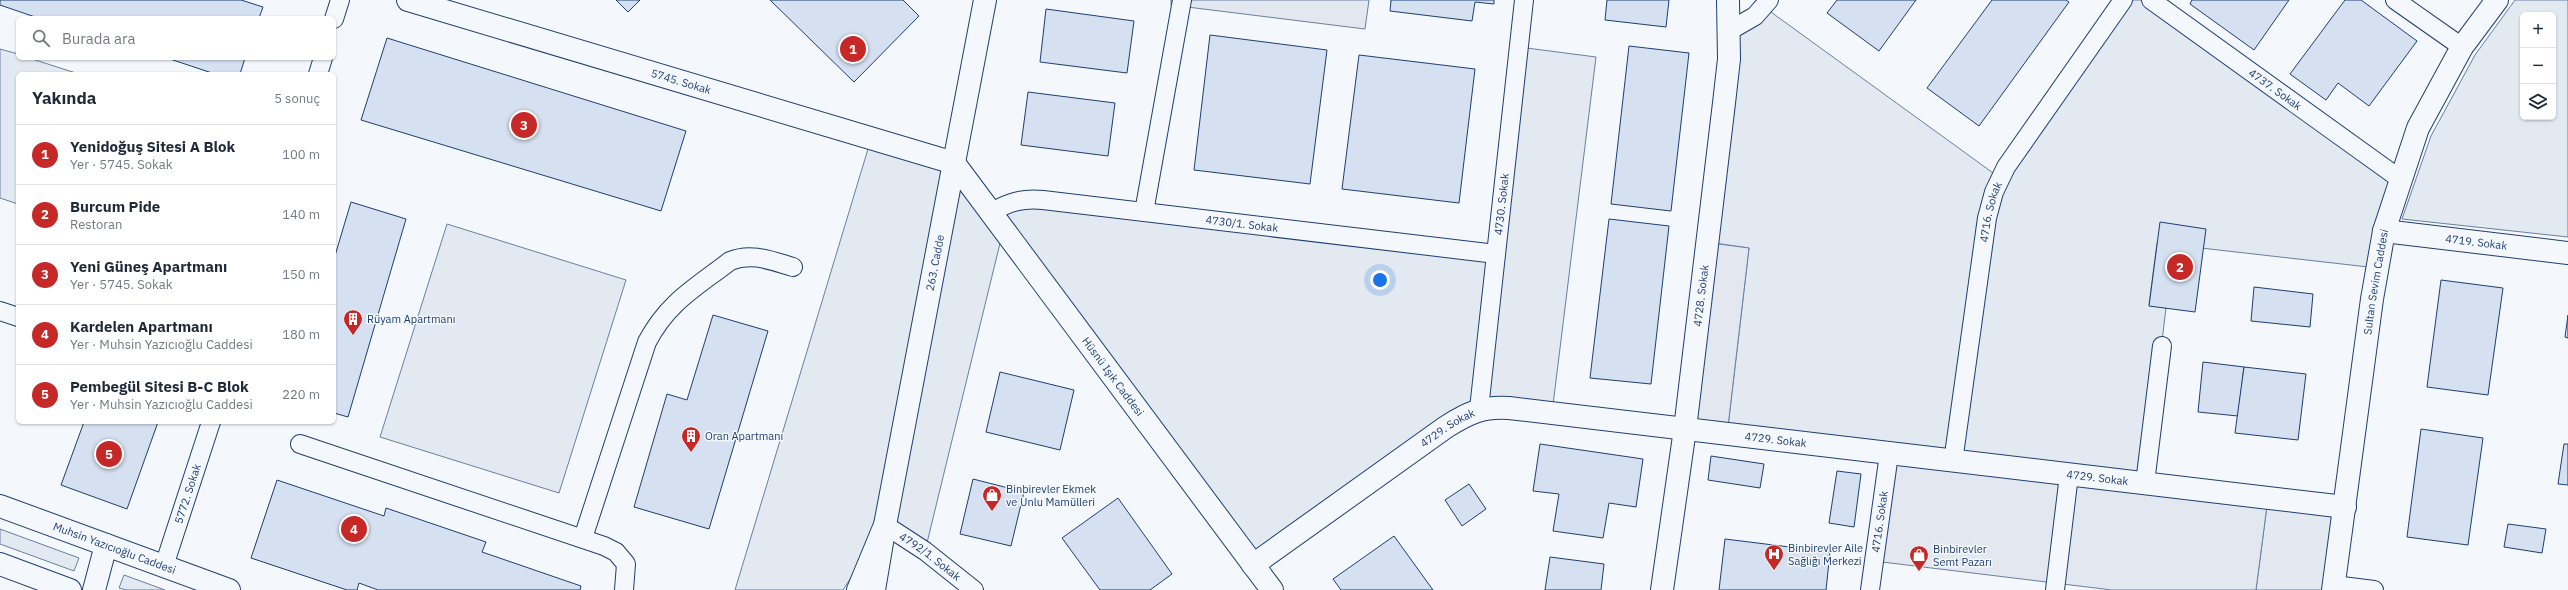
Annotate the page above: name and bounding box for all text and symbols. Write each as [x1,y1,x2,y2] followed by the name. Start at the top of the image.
[2520,12,2556,120] map controls
[2520,12,2556,48] button: +
[16,16,336,60] search box
[30,27,52,49] icon: search
[62,29,136,48] text: Burada ara
[840,34,866,64] pin: 1
[2520,48,2556,84] button: −
[649,66,713,97] street label: 5745. Sokak
[2246,66,2305,113] street label: 4737. Sokak
[2520,84,2556,120] button: layers
[32,87,96,109] text: Yakında
[274,90,320,107] text: 5 sonuç
[511,110,537,140] pin: 3
[70,137,235,156] text: Yenidoğuş Sitesi A Blok
[41,146,49,163] text: 1
[282,146,320,163] text: 100 m
[70,156,173,173] text: Yer · 5745. Sokak
[1491,172,1512,236] street label: 4730. Sokak
[1977,179,2005,243] street label: 4716. Sokak
[70,197,160,216] text: Burcum Pide
[41,206,49,223] text: 2
[282,206,320,223] text: 140 m
[1205,212,1279,235] street label: 4730/1. Sokak
[70,216,122,233] text: Restoran
[2360,227,2391,336] street label: Sultan Sevim Caddesi
[2445,231,2508,253] street label: 4719. Sokak
[923,233,947,292] street label: 263. Cadde
[2167,252,2193,282] pin: 2
[70,257,227,276] text: Yeni Güneş Apartmanı
[1690,264,1712,327] street label: 4728. Sokak
[41,266,49,283] text: 3
[282,266,320,283] text: 150 m
[1370,270,1390,290] your location
[70,276,173,293] text: Yer · 5745. Sokak
[342,308,364,336] building icon: Rüyam Apartmanı
[367,312,455,326] place label: Rüyam Apartmanı
[70,317,213,336] text: Kardelen Apartmanı
[41,326,49,343] text: 4
[282,326,320,343] text: 180 m
[1079,334,1147,419] street label: Hüsnü Işık Caddesi
[70,336,253,353] text: Yer · Muhsin Yazıcıoğlu Caddesi
[70,377,249,396] text: Pembegül Sitesi B-C Blok
[41,386,49,403] text: 5
[282,386,320,403] text: 220 m
[70,396,253,413] text: Yer · Muhsin Yazıcıoğlu Caddesi
[1417,406,1477,450] street label: 4729. Sokak
[680,425,702,453] building icon: Oran Apartmanı
[705,429,783,443] place label: Oran Apartmanı
[1744,429,1807,450] street label: 4729. Sokak
[96,439,122,469] pin: 5
[171,462,204,525] street label: 5772. Sokak
[2066,467,2129,488] street label: 4729. Sokak
[1006,482,1096,509] place label: Binbirevler Ekmek ve Unlu Mamülleri
[981,484,1003,512] shop icon: Binbirevler Ekmek ve Unlu Mamülleri
[1868,490,1891,553] street label: 4716. Sokak
[341,514,367,544] pin: 4
[51,519,178,577] street label: Muhsin Yazıcıoğlu Caddesi
[897,529,964,584] street label: 4792/1. Sokak
[1788,541,1863,568] place label: Binbirevler Aile Sağlığı Merkezi
[1933,542,1992,569] place label: Binbirevler Semt Pazarı
[1763,543,1785,571] hospital icon: Binbirevler Aile Sağlığı Merkezi
[1908,544,1930,572] shop icon: Binbirevler Semt Pazarı

